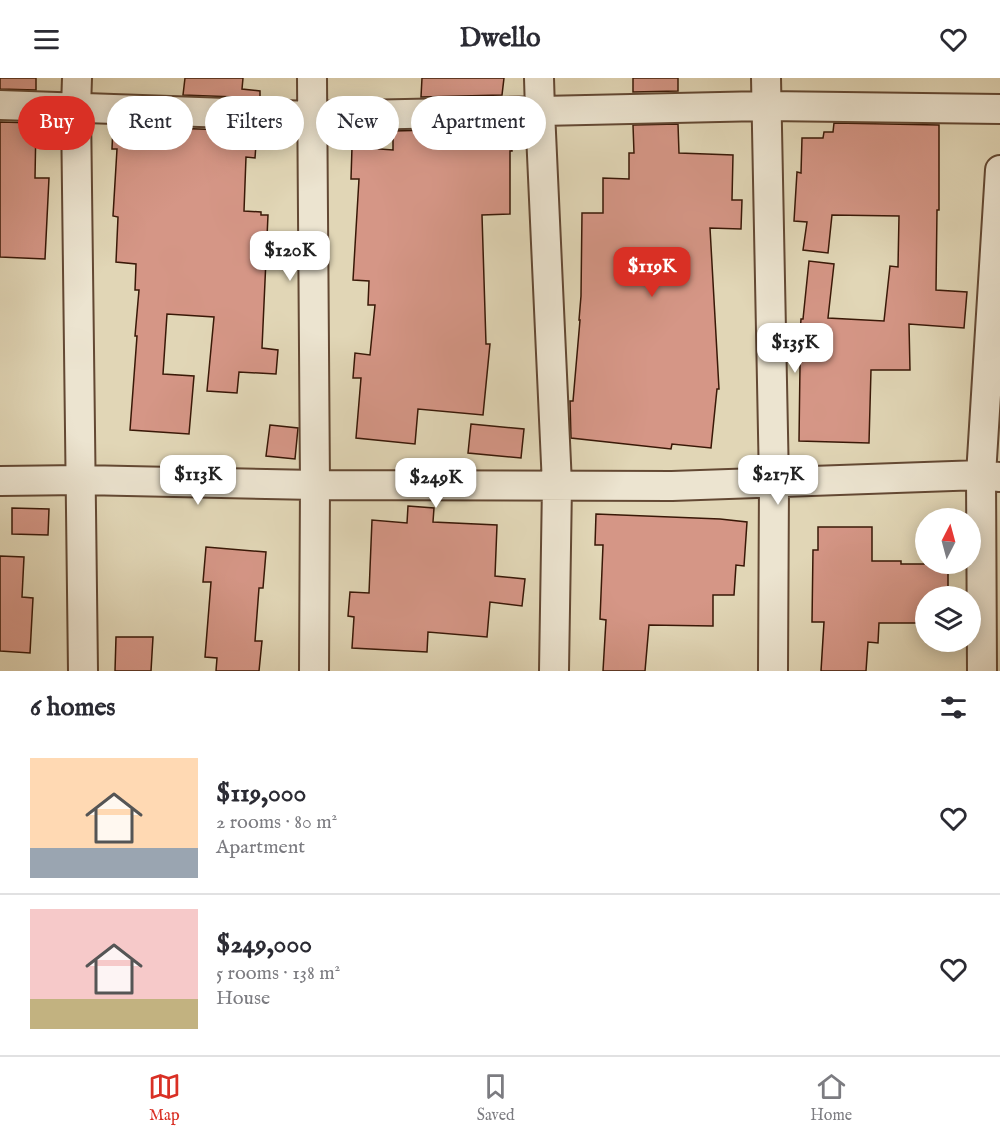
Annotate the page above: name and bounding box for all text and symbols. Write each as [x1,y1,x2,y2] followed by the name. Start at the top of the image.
[460,22,540,56] text: Dwello
[30,23,63,56] icon: menu
[937,23,970,56] icon: heart
[18,96,95,150] chip: Buy
[107,96,193,150] chip: Rent
[205,96,304,150] chip: Filters
[316,96,399,150] chip: New
[411,96,546,150] chip: Apartment
[248,231,332,282] pin: $120K
[264,238,316,263] text: $120K
[610,247,694,298] pin: $119K
[627,254,677,279] text: $119K
[753,323,837,374] pin: $135K
[771,330,819,355] text: $135K
[156,455,240,506] pin: $113K
[736,455,820,506] pin: $217K
[394,458,478,509] pin: $249K
[174,462,222,487] text: $113K
[752,462,804,487] text: $217K
[409,465,463,490] text: $249K
[915,508,981,574] north arrow
[915,508,981,652] map controls
[915,586,981,652] button: layers
[30,691,115,724] text: 6 homes
[937,691,970,724] icon: filters
[216,777,306,810] text: $119,000
[78,782,150,854] icon: home
[937,802,970,835] icon: heart
[216,810,337,835] text: 2 rooms · 80 m²
[216,835,305,860] text: Apartment
[216,928,312,961] text: $249,000
[78,933,150,1005] icon: home
[937,953,970,986] icon: heart
[216,961,340,986] text: 5 rooms · 138 m²
[216,986,270,1011] text: House
[148,1070,181,1126] tab: Map
[477,1070,515,1126] tab: Saved
[810,1070,852,1126] tab: Home

